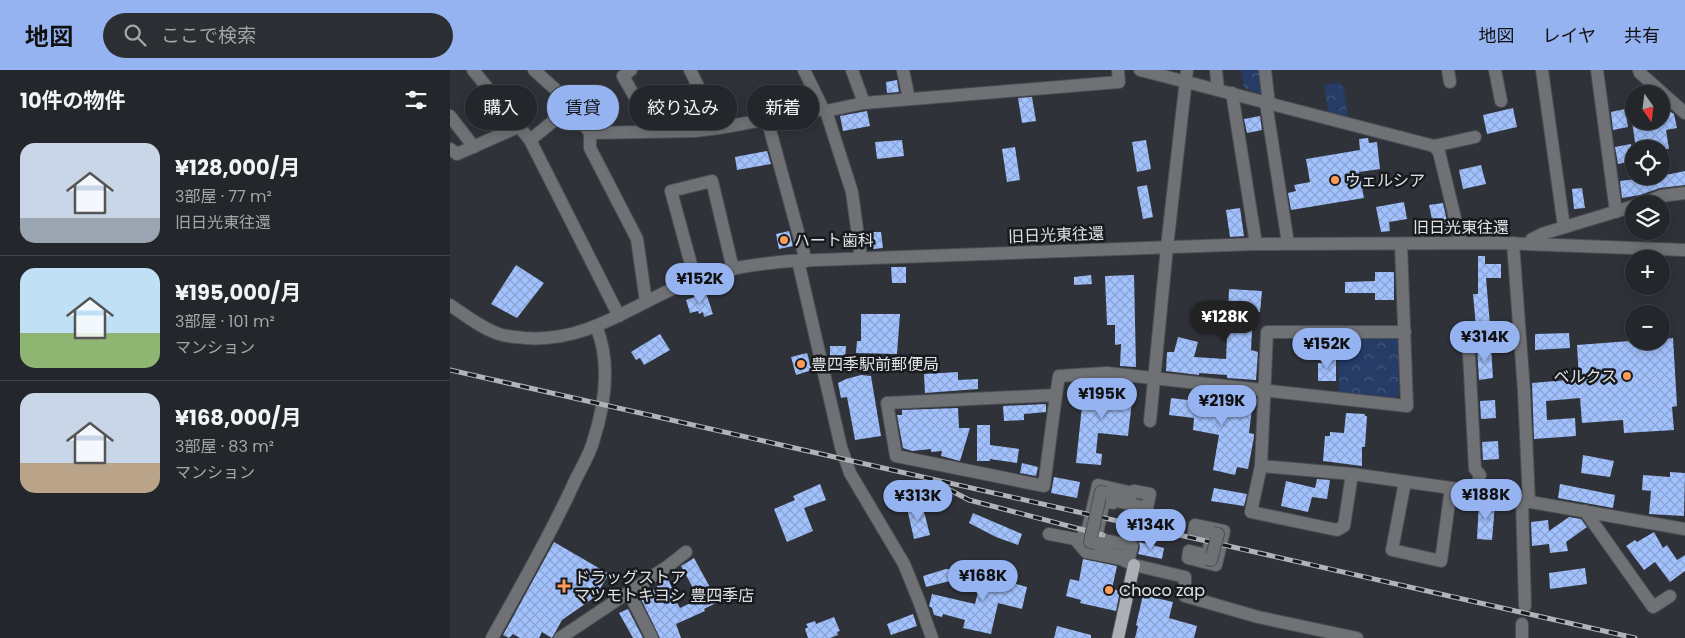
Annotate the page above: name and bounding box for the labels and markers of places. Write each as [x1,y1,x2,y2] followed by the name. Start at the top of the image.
[1345,169,1425,192] place label: ウェルシア
[1329,174,1341,186] marker: ウェルシア
[794,229,874,252] place label: ハート歯科
[778,234,790,246] marker: ハート歯科
[665,262,735,305] pin: ¥152K
[1190,300,1260,343] pin: ¥128K
[1450,320,1520,363] pin: ¥314K
[1292,328,1362,370] pin: ¥152K
[811,353,939,376] place label: 豊四季駅前郵便局
[795,358,807,370] marker: 豊四季駅前郵便局
[1553,365,1617,388] place label: ベルクス
[1621,370,1633,382] marker: ベルクス
[1067,378,1137,420] pin: ¥195K
[1187,384,1257,427] pin: ¥219K
[1451,478,1521,521] pin: ¥188K
[883,480,953,522] pin: ¥313K
[1116,508,1186,551] pin: ¥134K
[948,560,1018,602] pin: ¥168K
[574,566,754,607] place label: ドラッグストア マツモトキヨシ 豊四季店
[1119,579,1205,602] place label: Choco zap
[558,580,570,592] marker: ドラッグストア マツモトキヨシ 豊四季店
[1103,584,1115,596] marker: Choco zap

